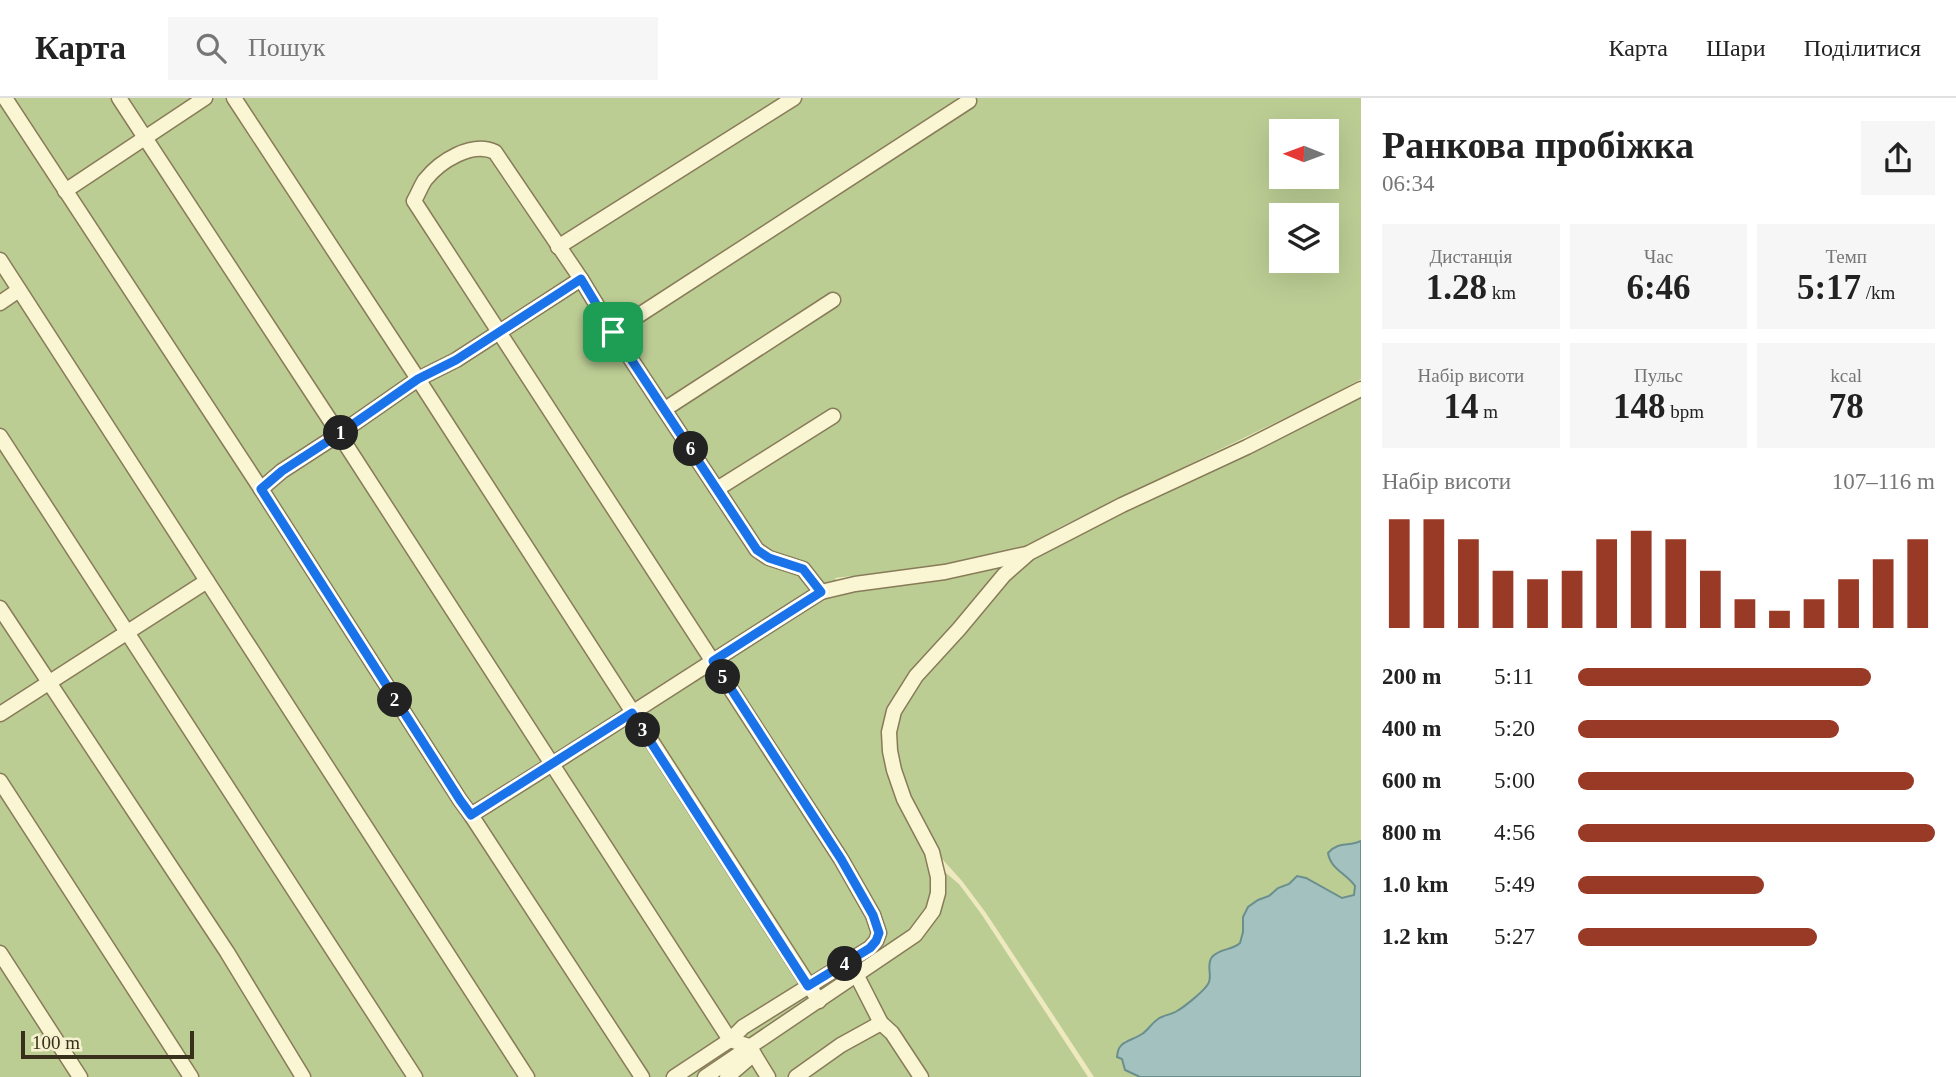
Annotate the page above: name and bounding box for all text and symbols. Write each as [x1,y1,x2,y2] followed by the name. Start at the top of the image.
[168,17,658,80] search box
[192,29,230,67] icon: search
[35,30,126,66] text: Карта
[248,33,325,62] text: Пошук
[1608,35,1668,61] text: Карта
[1706,35,1766,61] text: Шари
[1804,35,1921,61] text: Поділитися
[1269,119,1339,189] north arrow
[1269,119,1339,273] map controls
[1861,121,1935,195] button: share
[1382,124,1694,166] text: Ранкова пробіжка
[1382,171,1434,196] text: 06:34
[1269,203,1339,273] button: layers
[1429,246,1512,267] text: Дистанція
[1644,246,1673,267] text: Час
[1825,246,1867,267] text: Темп
[1426,268,1487,307] text: 1.28
[1626,268,1691,307] text: 6:46
[1797,268,1861,307] text: 5:17
[1487,282,1516,303] text: km
[1861,282,1895,303] text: /km
[583,302,643,362] pin
[594,313,632,351] icon: arrive
[1418,365,1524,386] text: Набір висоти
[1634,365,1683,386] text: Пульс
[1830,365,1862,386] text: kcal
[1444,387,1479,426] text: 14
[1613,387,1665,426] text: 148
[1829,387,1864,426] text: 78
[1479,401,1498,422] text: m
[1665,401,1704,422] text: bpm
[324,416,358,450] pin: 1
[336,422,345,443] text: 1
[674,432,708,466] pin: 6
[686,438,695,459] text: 6
[1382,469,1511,494] text: Набір висоти
[1832,469,1935,494] text: 107–116 m
[706,660,740,694] pin: 5
[1382,664,1441,689] text: 200 m
[1494,664,1534,689] text: 5:11
[718,666,727,687] text: 5
[378,682,412,718] pin: 2
[390,689,399,710] text: 2
[626,712,660,748] pin: 3
[1382,716,1441,741] text: 400 m
[1494,716,1535,741] text: 5:20
[638,719,647,740] text: 3
[1382,768,1441,793] text: 600 m
[1494,768,1535,793] text: 5:00
[1382,820,1441,845] text: 800 m
[1494,820,1535,845] text: 4:56
[1382,872,1448,897] text: 1.0 km
[1494,872,1535,897] text: 5:49
[1382,924,1448,949] text: 1.2 km
[1494,924,1535,949] text: 5:27
[828,946,862,982] pin: 4
[840,953,849,974] text: 4
[21,1028,194,1060] scale bar
[32,1032,80,1053] text: 100 m

